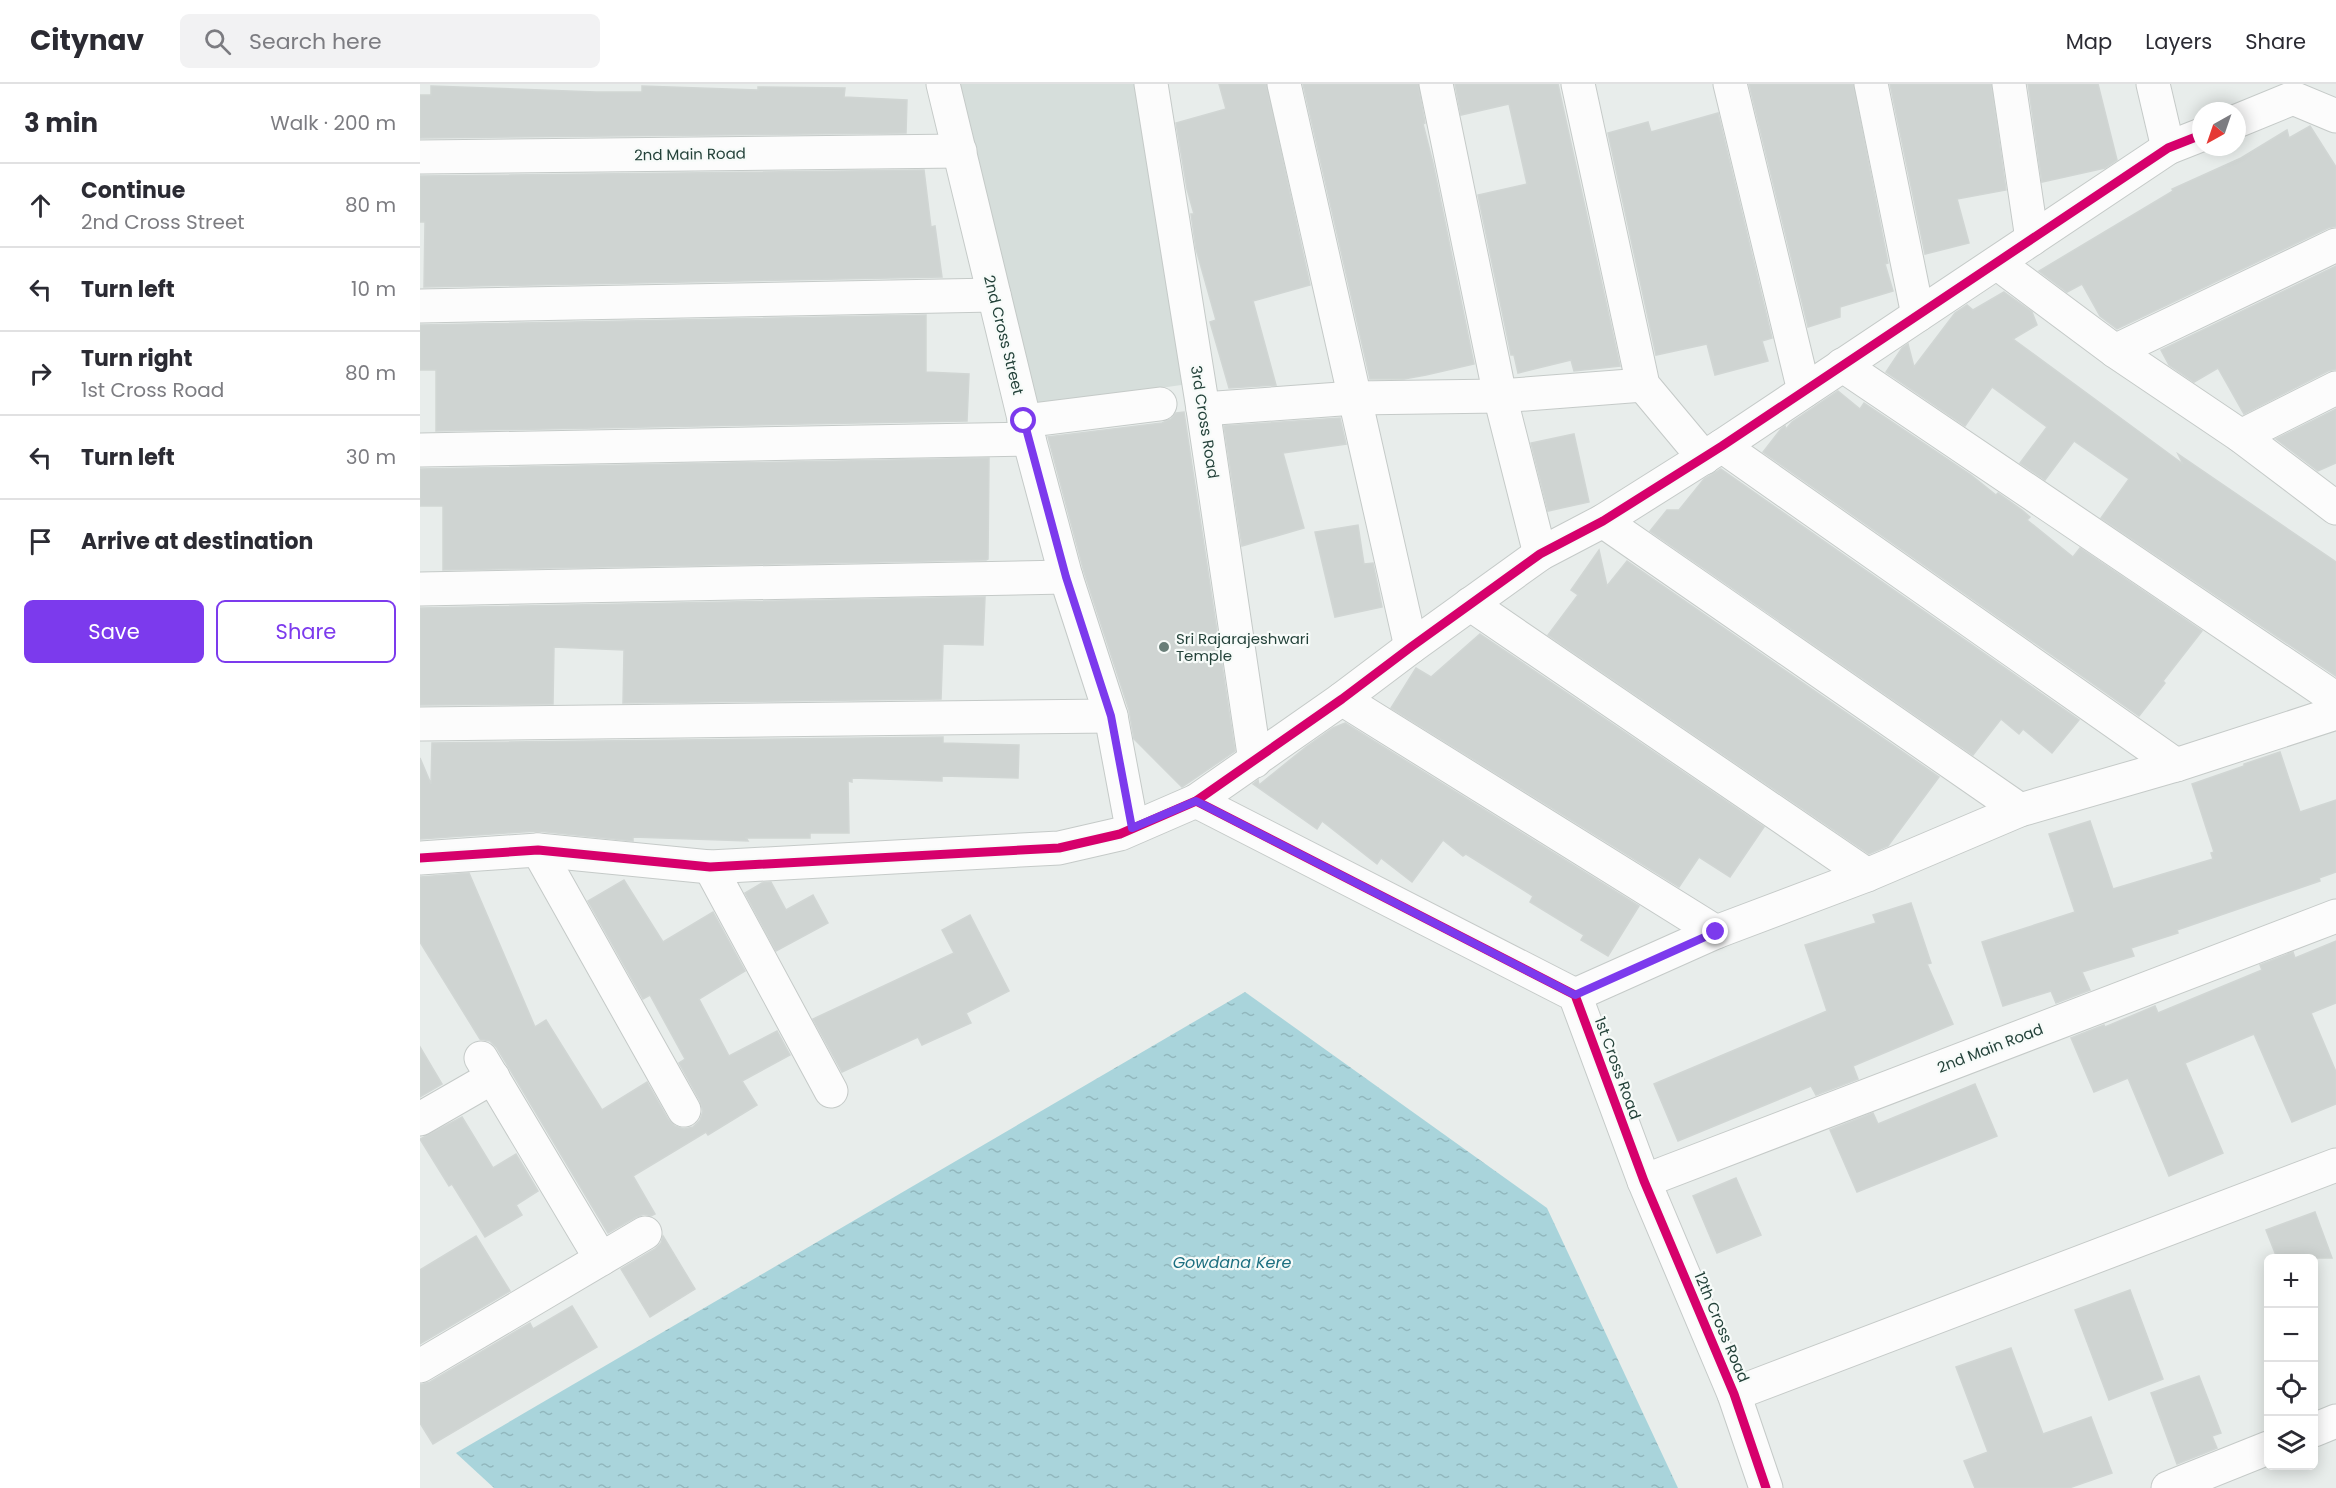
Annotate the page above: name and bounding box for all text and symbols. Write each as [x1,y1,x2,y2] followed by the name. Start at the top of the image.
[180,14,600,68] search box
[30,21,144,60] text: Citynav
[201,25,234,58] icon: search
[249,26,382,57] text: Search here
[2066,27,2112,56] text: Map
[2145,27,2212,56] text: Layers
[2245,27,2306,56] text: Share
[2192,102,2246,156] north arrow
[24,105,98,141] text: 3 min
[270,109,396,137] text: Walk · 200 m
[634,143,746,165] street label: 2nd Main Road
[81,175,185,206] text: Continue
[24,189,57,222] icon: ahead
[345,191,396,219] text: 80 m
[81,208,245,236] text: 2nd Cross Street
[24,273,57,306] icon: left
[979,273,1029,397] street label: 2nd Cross Street
[81,274,175,305] text: Turn left
[351,275,396,303] text: 10 m
[81,343,192,374] text: Turn right
[24,357,57,390] icon: right
[345,359,396,387] text: 80 m
[1186,364,1224,480] street label: 3rd Cross Road
[81,376,224,404] text: 1st Cross Road
[1010,407,1036,433] route start
[24,441,57,474] icon: left
[81,442,175,473] text: Turn left
[346,443,396,471] text: 30 m
[24,525,57,558] icon: arrive
[81,526,313,557] text: Arrive at destination
[24,600,204,663] button: Save
[216,600,396,663] button: Share
[1176,628,1309,666] place label: Sri Rajarajeshwari Temple
[1157,640,1171,654] marker: Sri Rajarajeshwari Temple
[1702,918,1728,944] route end
[1590,1014,1646,1122] street label: 1st Cross Road
[1934,1018,2046,1078] street label: 2nd Main Road
[1173,1251,1291,1274] water label: Gowdana Kere
[2264,1254,2318,1470] map controls
[2264,1254,2318,1308] button: +
[1689,1269,1755,1385] street label: 12th Cross Road
[2264,1308,2318,1362] button: −
[2264,1362,2318,1416] button: locate
[2264,1416,2318,1470] button: layers

